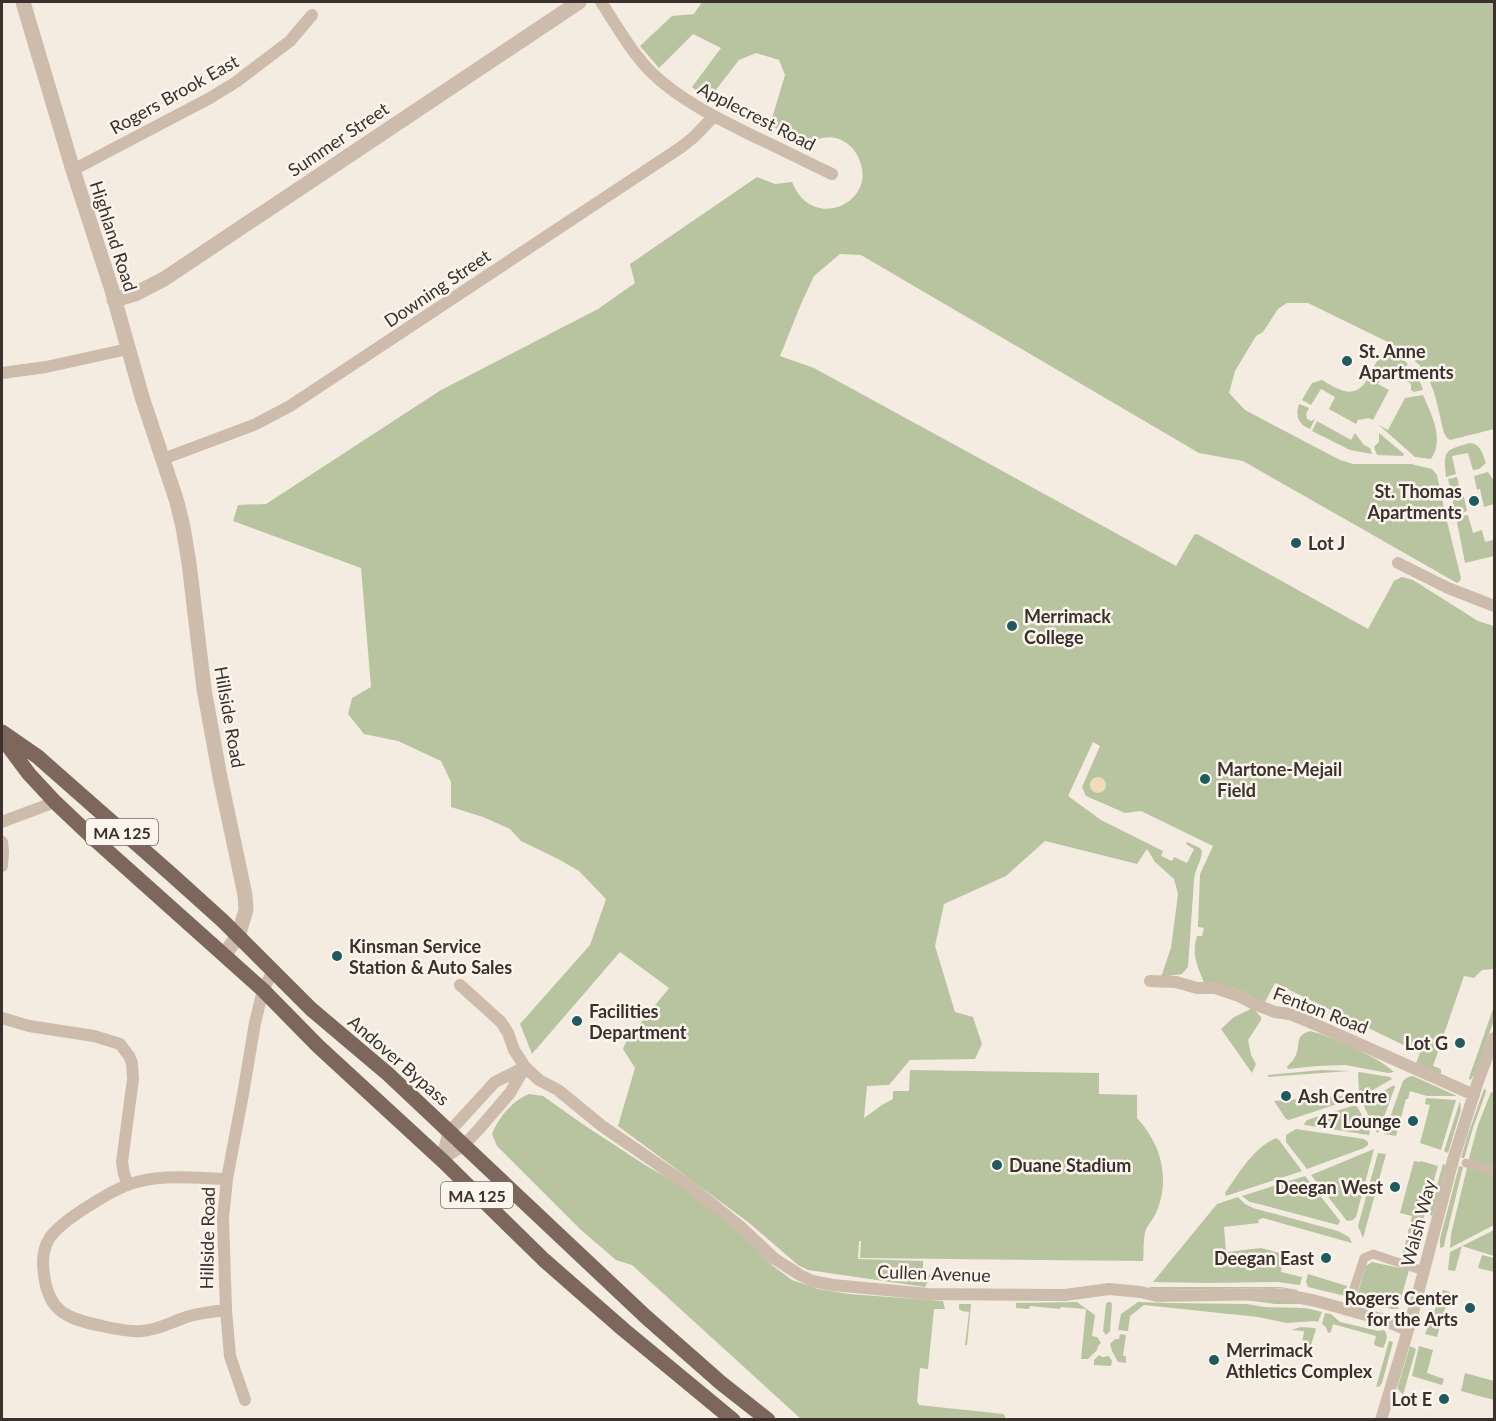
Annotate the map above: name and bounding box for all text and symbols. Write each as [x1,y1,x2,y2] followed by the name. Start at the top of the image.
[106,49,243,138] street label: Rogers Brook East
[694,77,820,155] street label: Applecrest Road
[283,97,393,181] street label: Summer Street
[86,178,142,294] street label: Highland Road
[380,244,495,332] street label: Downing Street
[1358,340,1454,383] place label: St. Anne Apartments
[1340,354,1354,368] marker: St. Anne Apartments
[1366,480,1462,523] place label: St. Thomas Apartments
[1467,494,1481,508] marker: St. Thomas Apartments
[1308,532,1345,554] place label: Lot J
[1289,536,1303,550] marker: Lot J
[1024,605,1111,648] place label: Merrimack College
[1005,619,1019,633] marker: Merrimack College
[210,665,250,769] street label: Hillside Road
[1217,758,1342,801] place label: Martone-Mejail Field
[1198,772,1212,786] marker: Martone-Mejail Field
[86,819,158,845] road number: MA 125
[349,935,512,978] place label: Kinsman Service Station & Auto Sales
[330,949,344,963] marker: Kinsman Service Station & Auto Sales
[1270,982,1372,1038] street label: Fenton Road
[589,1000,687,1043] place label: Facilities Department
[344,1010,454,1110] street label: Andover Bypass
[570,1014,584,1028] marker: Facilities Department
[1405,1032,1448,1054] place label: Lot G
[1453,1036,1467,1050] marker: Lot G
[1297,1085,1387,1107] place label: Ash Centre
[1279,1089,1293,1103] marker: Ash Centre
[1317,1110,1401,1132] place label: 47 Lounge
[1406,1114,1420,1128] marker: 47 Lounge
[1009,1154,1131,1176] place label: Duane Stadium
[990,1158,1004,1172] marker: Duane Stadium
[1275,1176,1383,1198] place label: Deegan West
[1396,1177,1440,1269] street label: Walsh Way
[1388,1180,1402,1194] marker: Deegan West
[441,1182,513,1208] road number: MA 125
[195,1186,219,1290] street label: Hillside Road
[1214,1247,1314,1269] place label: Deegan East
[1319,1251,1333,1265] marker: Deegan East
[877,1260,991,1286] street label: Cullen Avenue
[1345,1287,1458,1330] place label: Rogers Center for the Arts
[1463,1301,1477,1315] marker: Rogers Center for the Arts
[1225,1339,1373,1382] place label: Merrimack Athletics Complex
[1207,1353,1221,1367] marker: Merrimack Athletics Complex
[1392,1388,1432,1410] place label: Lot E
[1437,1392,1451,1406] marker: Lot E

